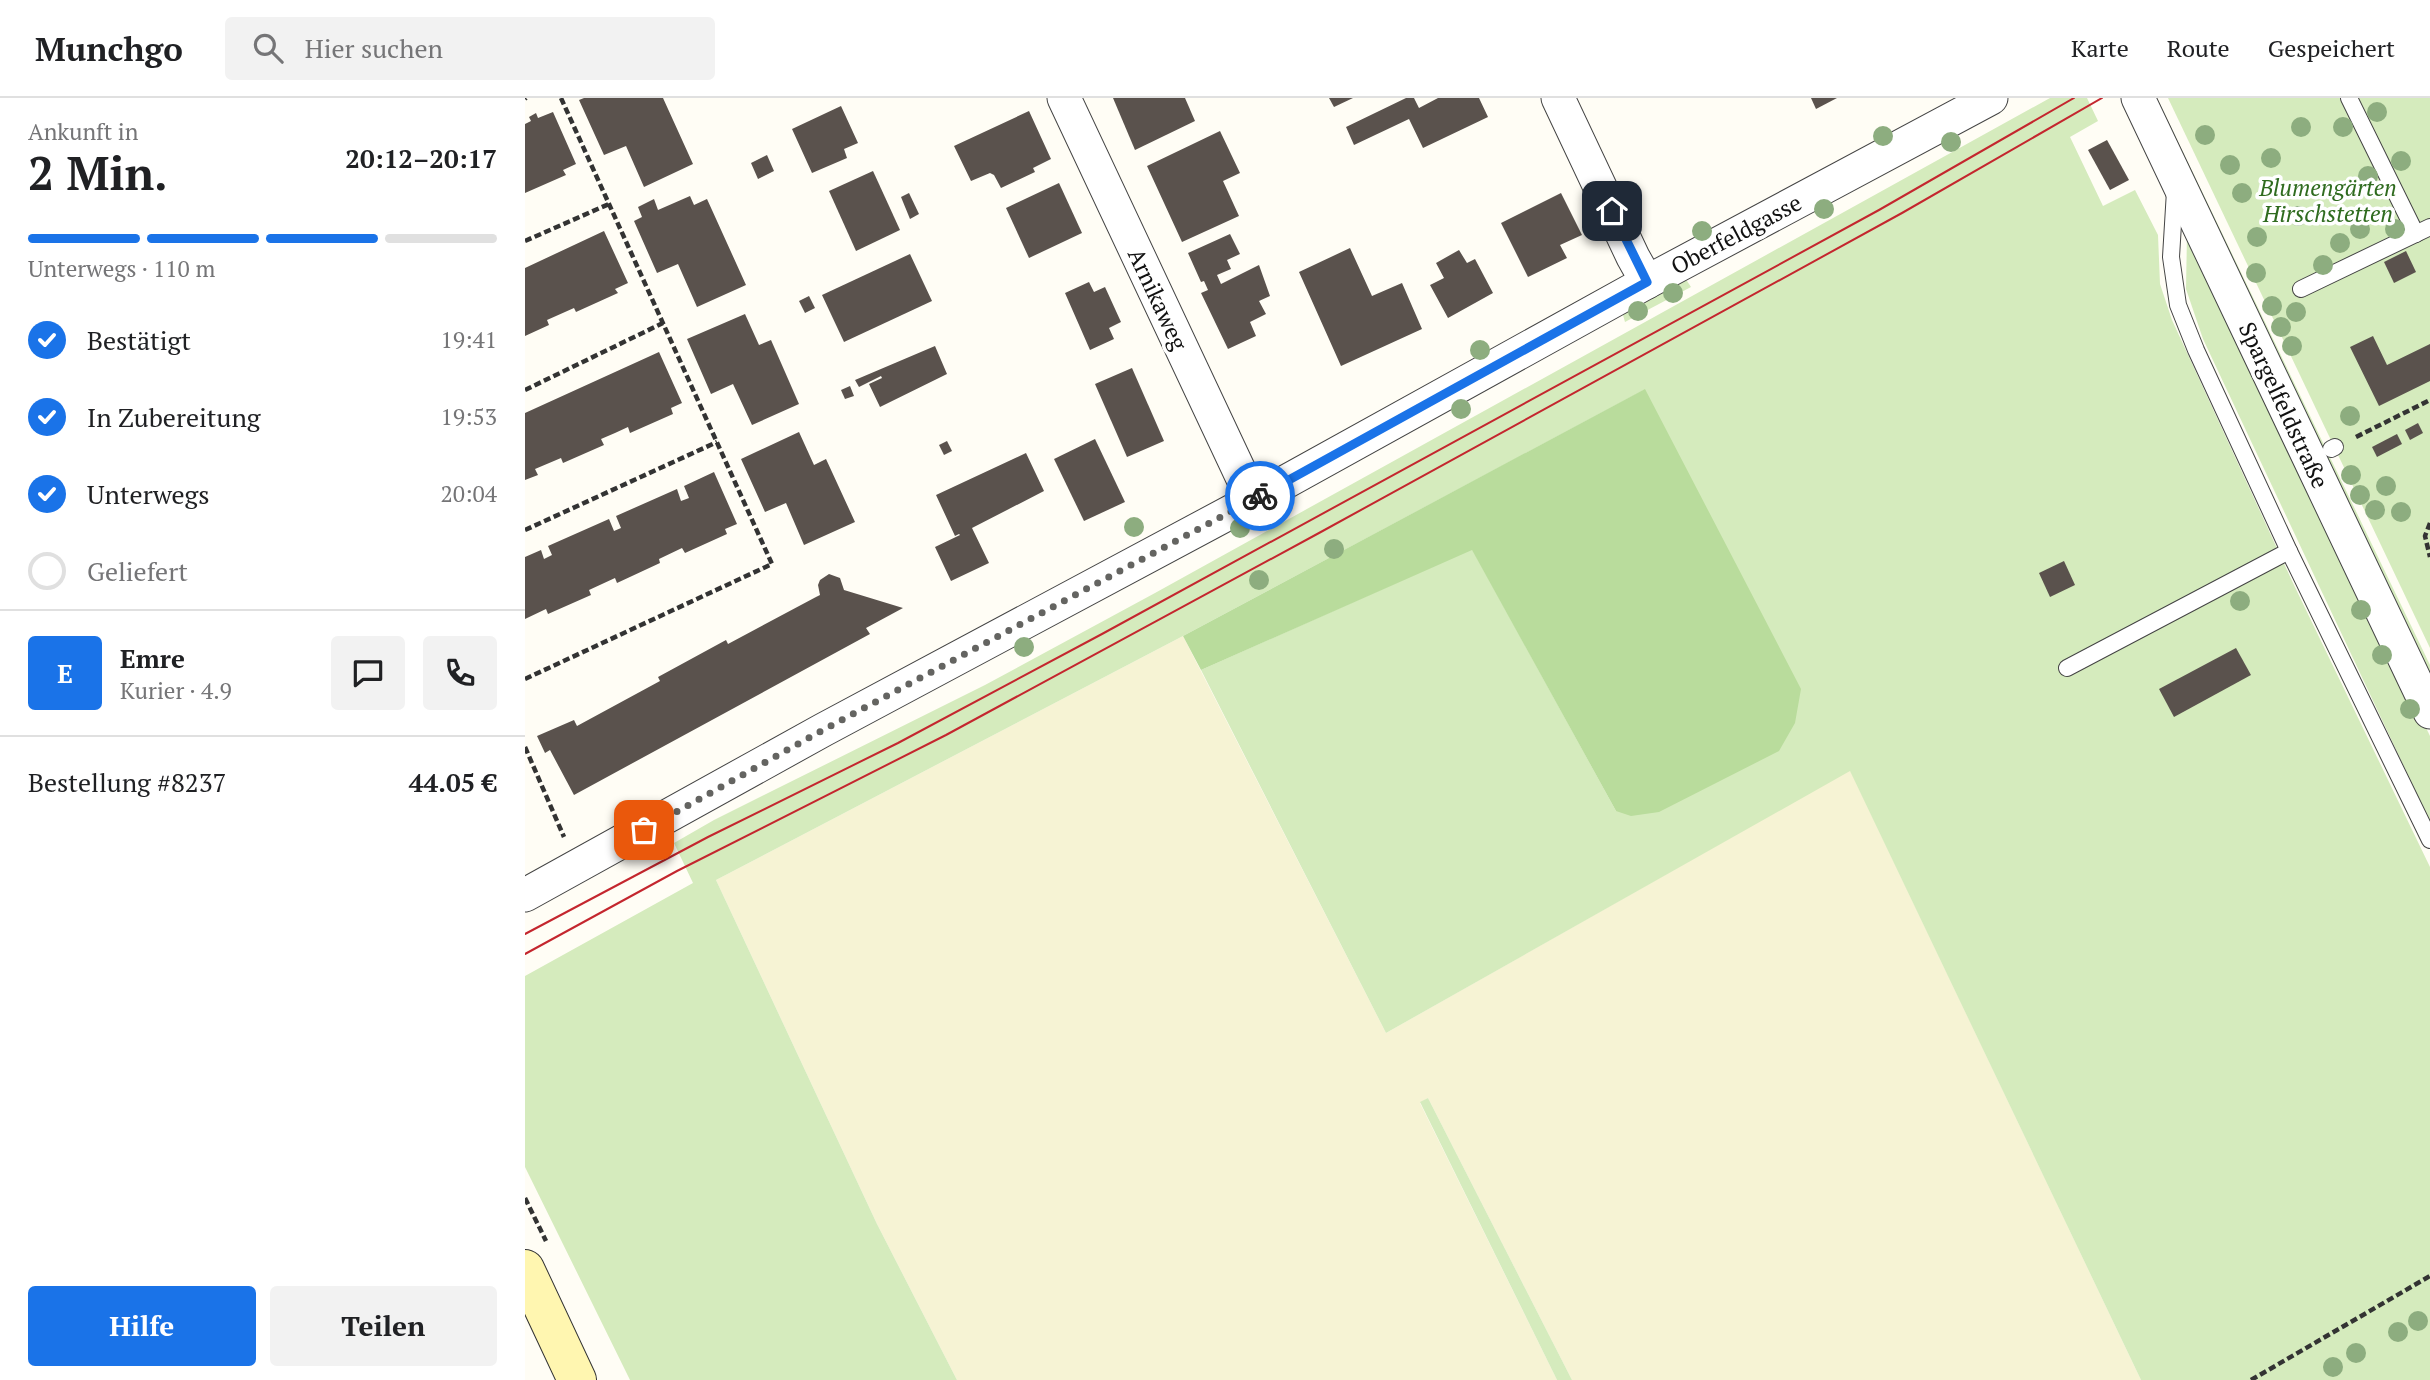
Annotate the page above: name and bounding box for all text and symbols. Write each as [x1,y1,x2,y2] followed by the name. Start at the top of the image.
[225,17,715,80] search box
[35,27,183,70] text: Munchgo
[249,29,287,67] icon: search
[305,31,443,65] text: Hier suchen
[2071,32,2129,64] text: Karte
[2167,32,2230,64] text: Route
[2268,32,2395,64] text: Gespeichert
[28,116,138,147] text: Ankunft in
[345,141,497,175] text: 20:12–20:17
[28,142,168,203] text: 2 Min.
[2258,172,2397,229] park label: Blumengärten Hirschstetten
[1582,181,1642,241] pin
[1665,187,1807,281] street label: Oberfeldgasse
[1593,192,1631,230] icon: home
[1121,243,1195,356] street label: Arnikaweg
[28,253,215,284] text: Unterwegs · 110 m
[2232,317,2336,493] street label: Spargelfeldstraße
[28,321,66,359] icon: check
[87,323,191,357] text: Bestätigt
[440,324,497,355] text: 19:41
[28,398,66,436] icon: check
[87,400,261,434] text: In Zubereitung
[440,401,497,432] text: 19:53
[1225,461,1295,531] courier
[28,475,66,513] icon: check
[87,477,210,511] text: Unterwegs
[1241,477,1279,515] icon: bike
[440,478,497,509] text: 20:04
[87,554,188,588] text: Geliefert
[331,636,405,710] button: chat
[423,636,497,710] button: phone
[120,641,185,675] text: Emre
[57,656,73,690] text: E
[120,675,232,706] text: Kurier · 4.9
[28,765,226,799] text: Bestellung #8237
[409,765,497,799] text: 44.05 €
[614,800,674,860] pin
[625,811,663,849] icon: bag
[28,1286,256,1366] button: Hilfe
[270,1286,497,1366] button: Teilen

